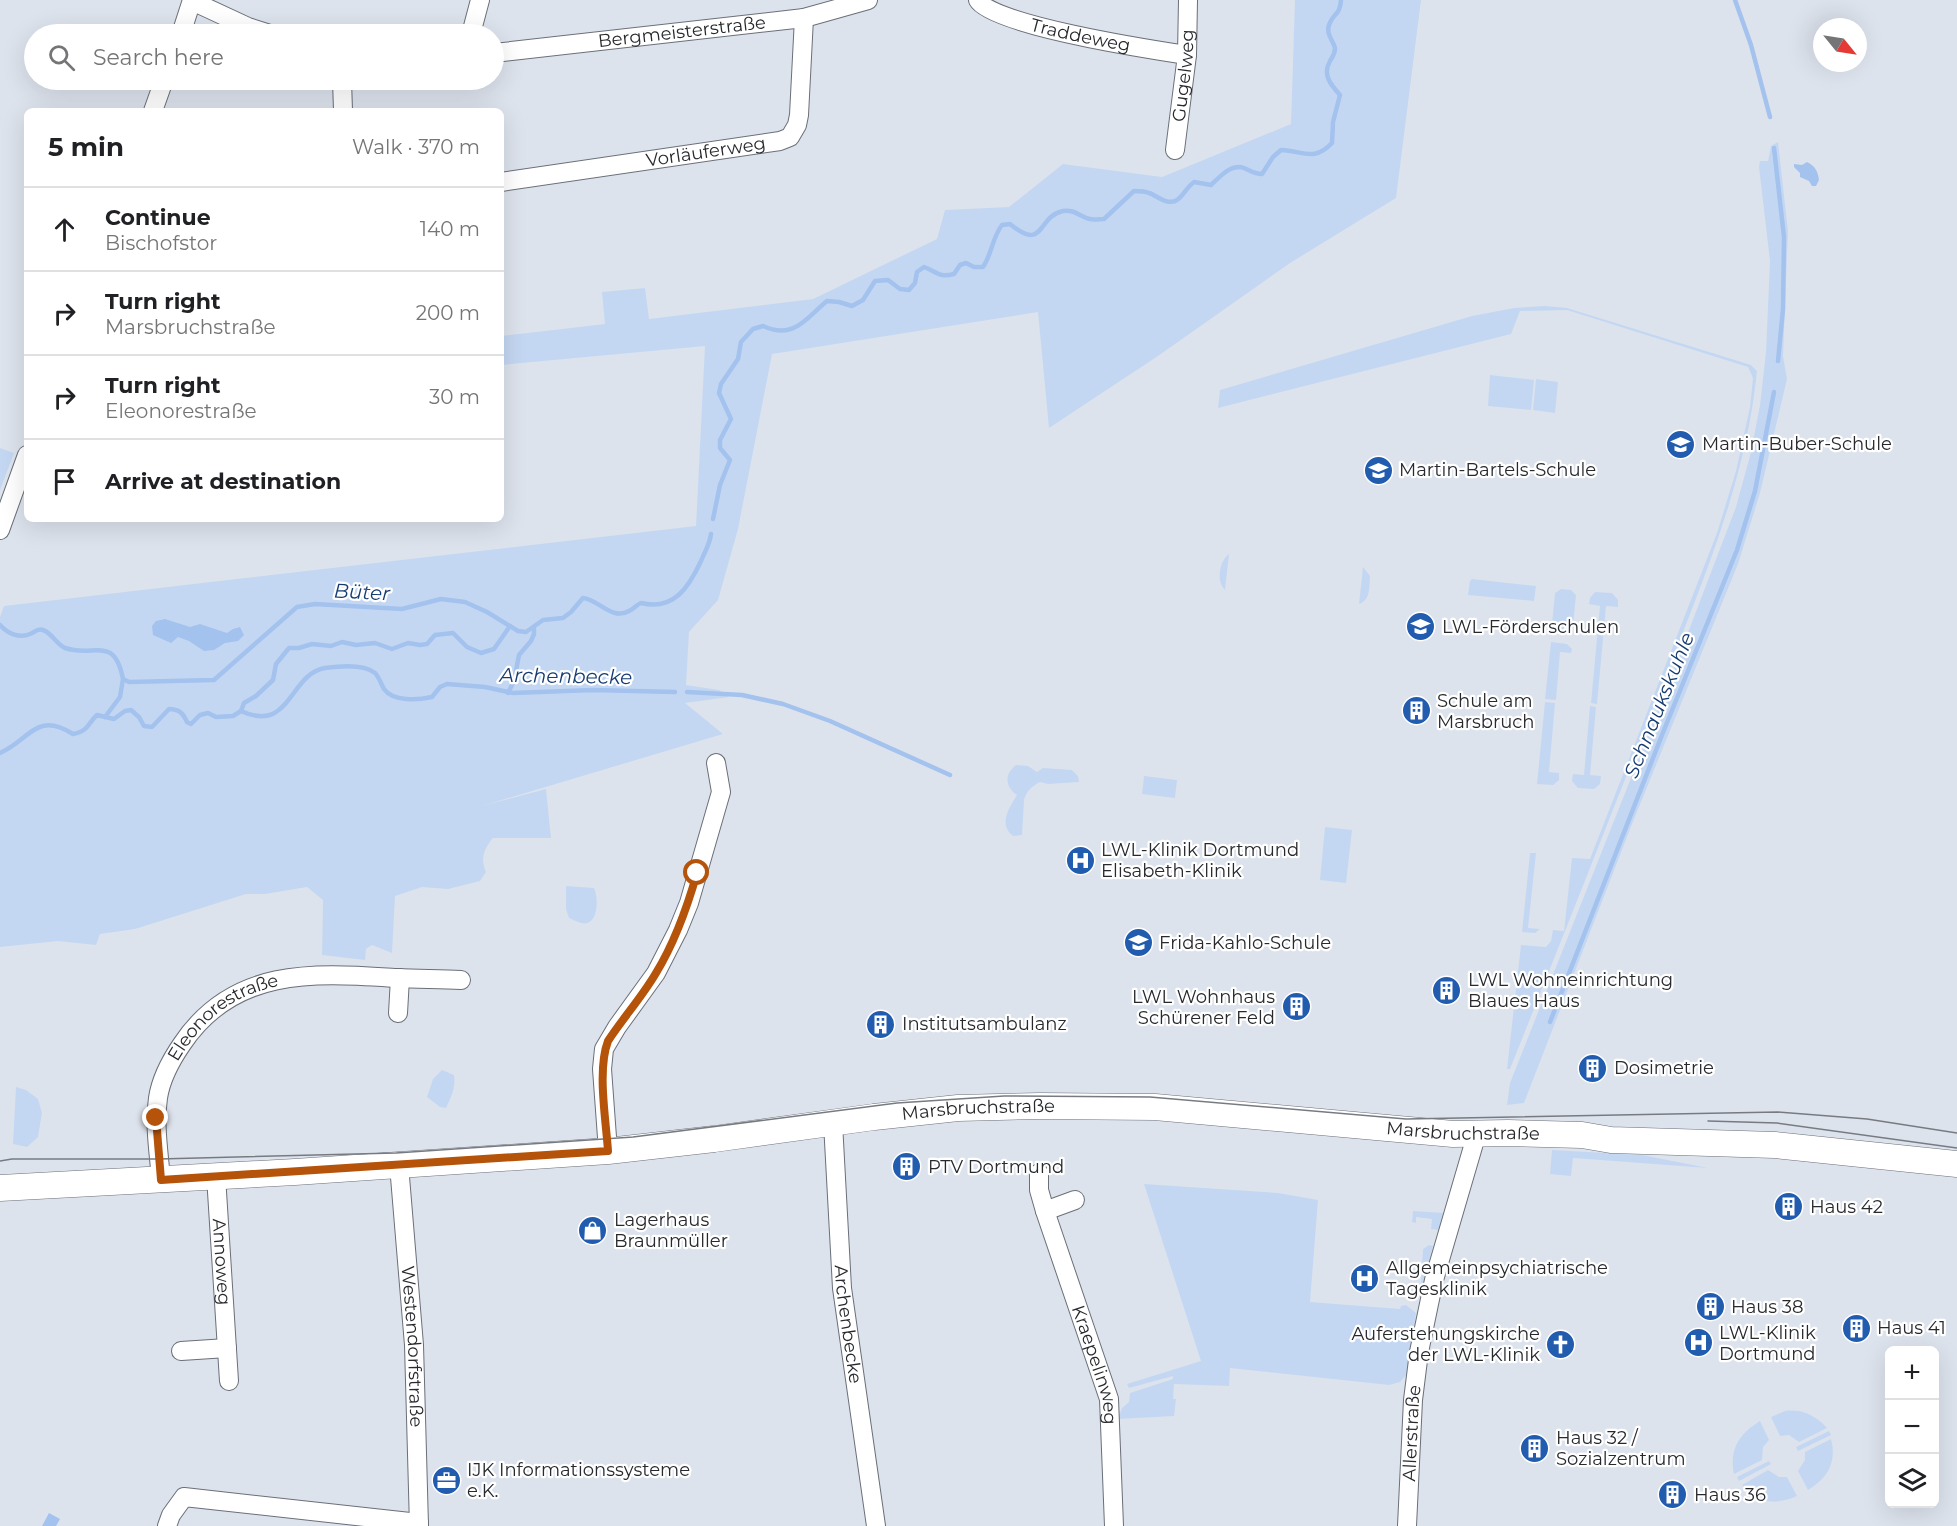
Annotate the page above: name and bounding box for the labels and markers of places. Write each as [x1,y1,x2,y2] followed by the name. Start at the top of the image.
[1665,428,1697,460] school or university icon: Martin-Buber-Schule
[1702,433,1892,455] place label: Martin-Buber-Schule
[1362,454,1394,486] school or university icon: Martin-Bartels-Schule
[1399,459,1596,481] place label: Martin-Bartels-Schule
[1405,611,1437,643] school or university icon: LWL-Förderschulen
[1442,616,1619,638] place label: LWL-Förderschulen
[1437,690,1534,733] place label: Schule am Marsbruch
[1400,695,1432,727] building icon: Schule am Marsbruch
[1101,839,1299,882] place label: LWL-Klinik Dortmund Elisabeth-Klinik
[1064,844,1096,876] hospital icon: LWL-Klinik Dortmund Elisabeth-Klinik
[1122,927,1154,959] school or university icon: Frida-Kahlo-Schule
[1159,932,1331,954] place label: Frida-Kahlo-Schule
[1468,969,1673,1012] place label: LWL Wohneinrichtung Blaues Haus
[1431,974,1463,1006] building icon: LWL Wohneinrichtung Blaues Haus
[1132,986,1275,1029] place label: LWL Wohnhaus Schürener Feld
[1280,991,1312,1023] building icon: LWL Wohnhaus Schürener Feld
[865,1008,897,1040] building icon: Institutsambulanz
[902,1013,1067,1035] place label: Institutsambulanz
[1577,1052,1609,1084] building icon: Dosimetrie
[1614,1057,1714,1079] place label: Dosimetrie
[891,1151,923,1183] building icon: PTV Dortmund
[928,1156,1064,1178] place label: PTV Dortmund
[1773,1191,1805,1223] building icon: Haus 42
[1810,1196,1883,1218] place label: Haus 42
[614,1209,728,1252] place label: Lagerhaus Braunmüller
[577,1214,609,1246] shop icon: Lagerhaus Braunmüller
[1386,1257,1608,1300] place label: Allgemeinpsychiatrische Tagesklinik
[1349,1262,1381,1294] hospital icon: Allgemeinpsychiatrische Tagesklinik
[1694,1291,1726,1323] building icon: Haus 38
[1731,1296,1804,1318] place label: Haus 38
[1840,1312,1872,1344] building icon: Haus 41
[1877,1317,1946,1339] place label: Haus 41
[1719,1322,1816,1365] place label: LWL-Klinik Dortmund
[1351,1323,1540,1366] place label: Auferstehungskirche der LWL-Klinik
[1682,1327,1714,1359] hospital icon: LWL-Klinik Dortmund
[1545,1328,1577,1360] church icon: Auferstehungskirche der LWL-Klinik
[1556,1427,1686,1470] place label: Haus 32 / Sozialzentrum
[1519,1432,1551,1464] building icon: Haus 32 / Sozialzentrum
[467,1459,690,1502] place label: IJK Informationssysteme e.K.
[430,1464,462,1496] office icon: IJK Informationssysteme e.K.
[1657,1479,1689,1511] building icon: Haus 36
[1694,1484,1766,1506] place label: Haus 36

